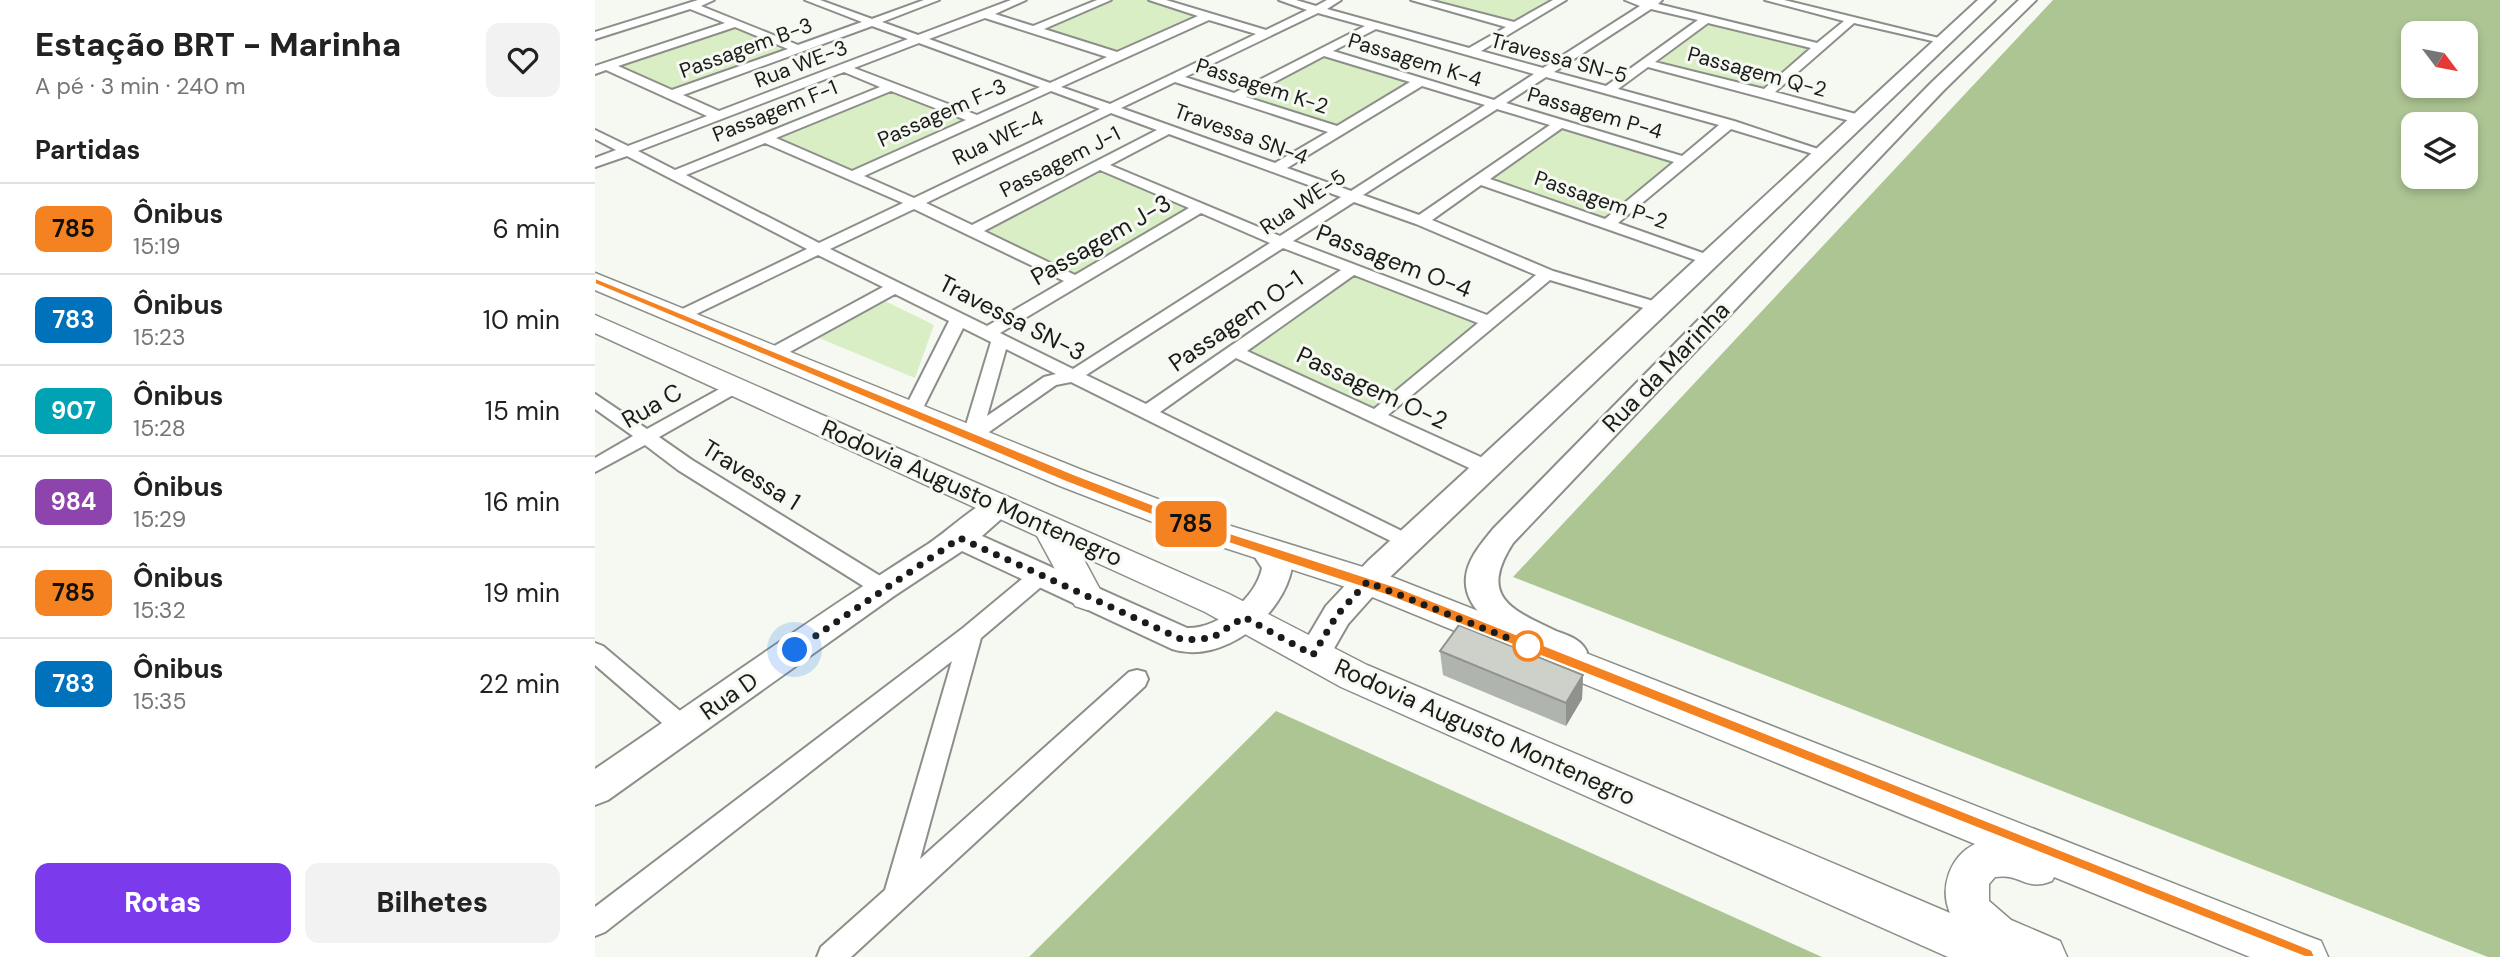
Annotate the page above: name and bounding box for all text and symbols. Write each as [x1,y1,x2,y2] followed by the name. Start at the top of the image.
[676,11,816,85] street label: Passagem B-3
[2401,21,2478,98] north arrow
[2401,21,2478,189] map controls
[35,23,401,66] text: Estação BRT - Marinha
[486,23,560,97] button: heart
[1345,26,1485,94] street label: Passagem K-4
[1487,26,1631,90] street label: Travessa SN-5
[750,33,852,95] street label: Rua WE-3
[1684,40,1830,104] street label: Passagem Q-2
[1192,51,1332,121] street label: Passagem K-2
[35,71,246,101] text: A pé · 3 min · 240 m
[873,72,1011,154] street label: Passagem F-3
[708,73,842,149] street label: Passagem F-1
[1524,80,1666,146] street label: Passagem P-4
[1170,97,1312,171] street label: Travessa SN-4
[948,104,1048,172] street label: Rua WE-4
[2401,112,2478,189] button: layers
[995,120,1125,204] street label: Passagem J-1
[35,133,140,167] text: Partidas
[1255,163,1351,241] street label: Rua WE-5
[1531,164,1671,236] street label: Passagem P-2
[1025,187,1177,292] street label: Passagem J-3
[133,197,223,231] text: Ônibus
[492,212,560,246] text: 6 min
[52,213,95,244] text: 785
[1312,217,1476,304] street label: Passagem O-4
[133,231,180,261] text: 15:19
[1163,263,1309,378] street label: Passagem O-1
[934,267,1091,368] street label: Travessa SN-3
[133,288,223,322] text: Ônibus
[1595,295,1736,439] street label: Rua da Marinha
[483,303,560,337] text: 10 min
[52,304,95,335] text: 783
[133,322,186,352] text: 15:23
[1292,339,1453,436] street label: Passagem O-2
[616,376,687,435] street label: Rua C
[133,379,223,413] text: Ônibus
[485,394,560,428] text: 15 min
[51,395,96,426] text: 907
[817,412,1128,573] street label: Rodovia Augusto Montenegro
[133,413,186,443] text: 15:28
[696,432,806,517] street label: Travessa 1
[133,470,223,504] text: Ônibus
[484,485,560,519] text: 16 min
[51,486,96,517] text: 984
[1151,501,1231,547] line badge: 785
[133,504,186,534] text: 15:29
[1170,508,1212,539] text: 785
[133,561,223,595] text: Ônibus
[484,576,560,610] text: 19 min
[52,577,95,608] text: 785
[133,595,186,625] text: 15:32
[1513,631,1543,661] unlabelled marker
[777,632,812,667] your location
[1330,651,1641,812] street label: Rodovia Augusto Montenegro
[133,652,223,686] text: Ônibus
[694,665,764,727] street label: Rua D
[479,667,560,701] text: 22 min
[52,668,95,699] text: 783
[133,686,186,716] text: 15:35
[35,863,291,943] button: Rotas
[305,863,560,943] button: Bilhetes

